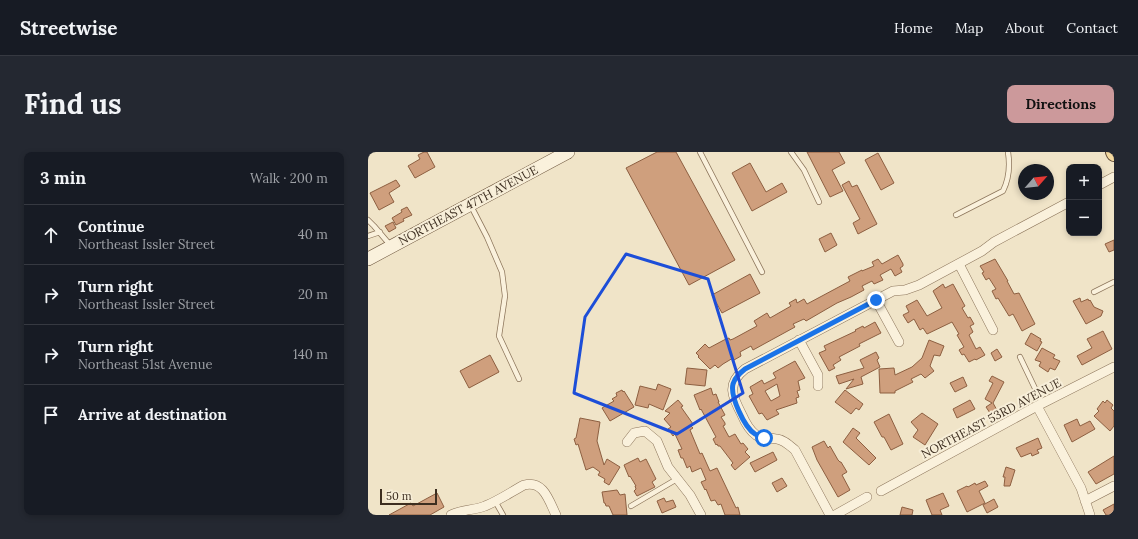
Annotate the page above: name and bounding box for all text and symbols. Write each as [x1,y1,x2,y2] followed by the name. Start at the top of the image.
[20,16,117,40] text: Streetwise
[894,19,933,37] text: Home
[955,19,983,37] text: Map
[1005,19,1044,37] text: About
[1066,19,1118,37] text: Contact
[1007,85,1114,123] button: Directions
[24,86,122,122] text: Find us
[396,162,540,248] street label: NORTHEAST 47TH AVENUE
[1018,164,1054,200] north arrow
[1066,164,1102,236] map controls
[1066,164,1102,200] button: +
[40,167,86,189] text: 3 min
[250,170,328,187] text: Walk · 200 m
[1066,200,1102,236] button: −
[78,217,144,236] text: Continue
[40,224,62,246] icon: ahead
[298,226,328,243] text: 40 m
[78,236,215,253] text: Northeast Issler Street
[78,277,154,296] text: Turn right
[40,284,62,306] icon: right
[298,286,328,303] text: 20 m
[867,291,885,309] route end
[78,296,215,313] text: Northeast Issler Street
[78,337,154,356] text: Turn right
[40,344,62,366] icon: right
[293,346,328,363] text: 140 m
[78,356,213,373] text: Northeast 51st Avenue
[918,375,1064,461] street label: NORTHEAST 53RD AVENUE
[40,404,62,426] icon: arrive
[78,405,227,424] text: Arrive at destination
[755,429,773,447] route start
[380,487,437,506] scale bar
[386,489,412,503] text: 50 m

